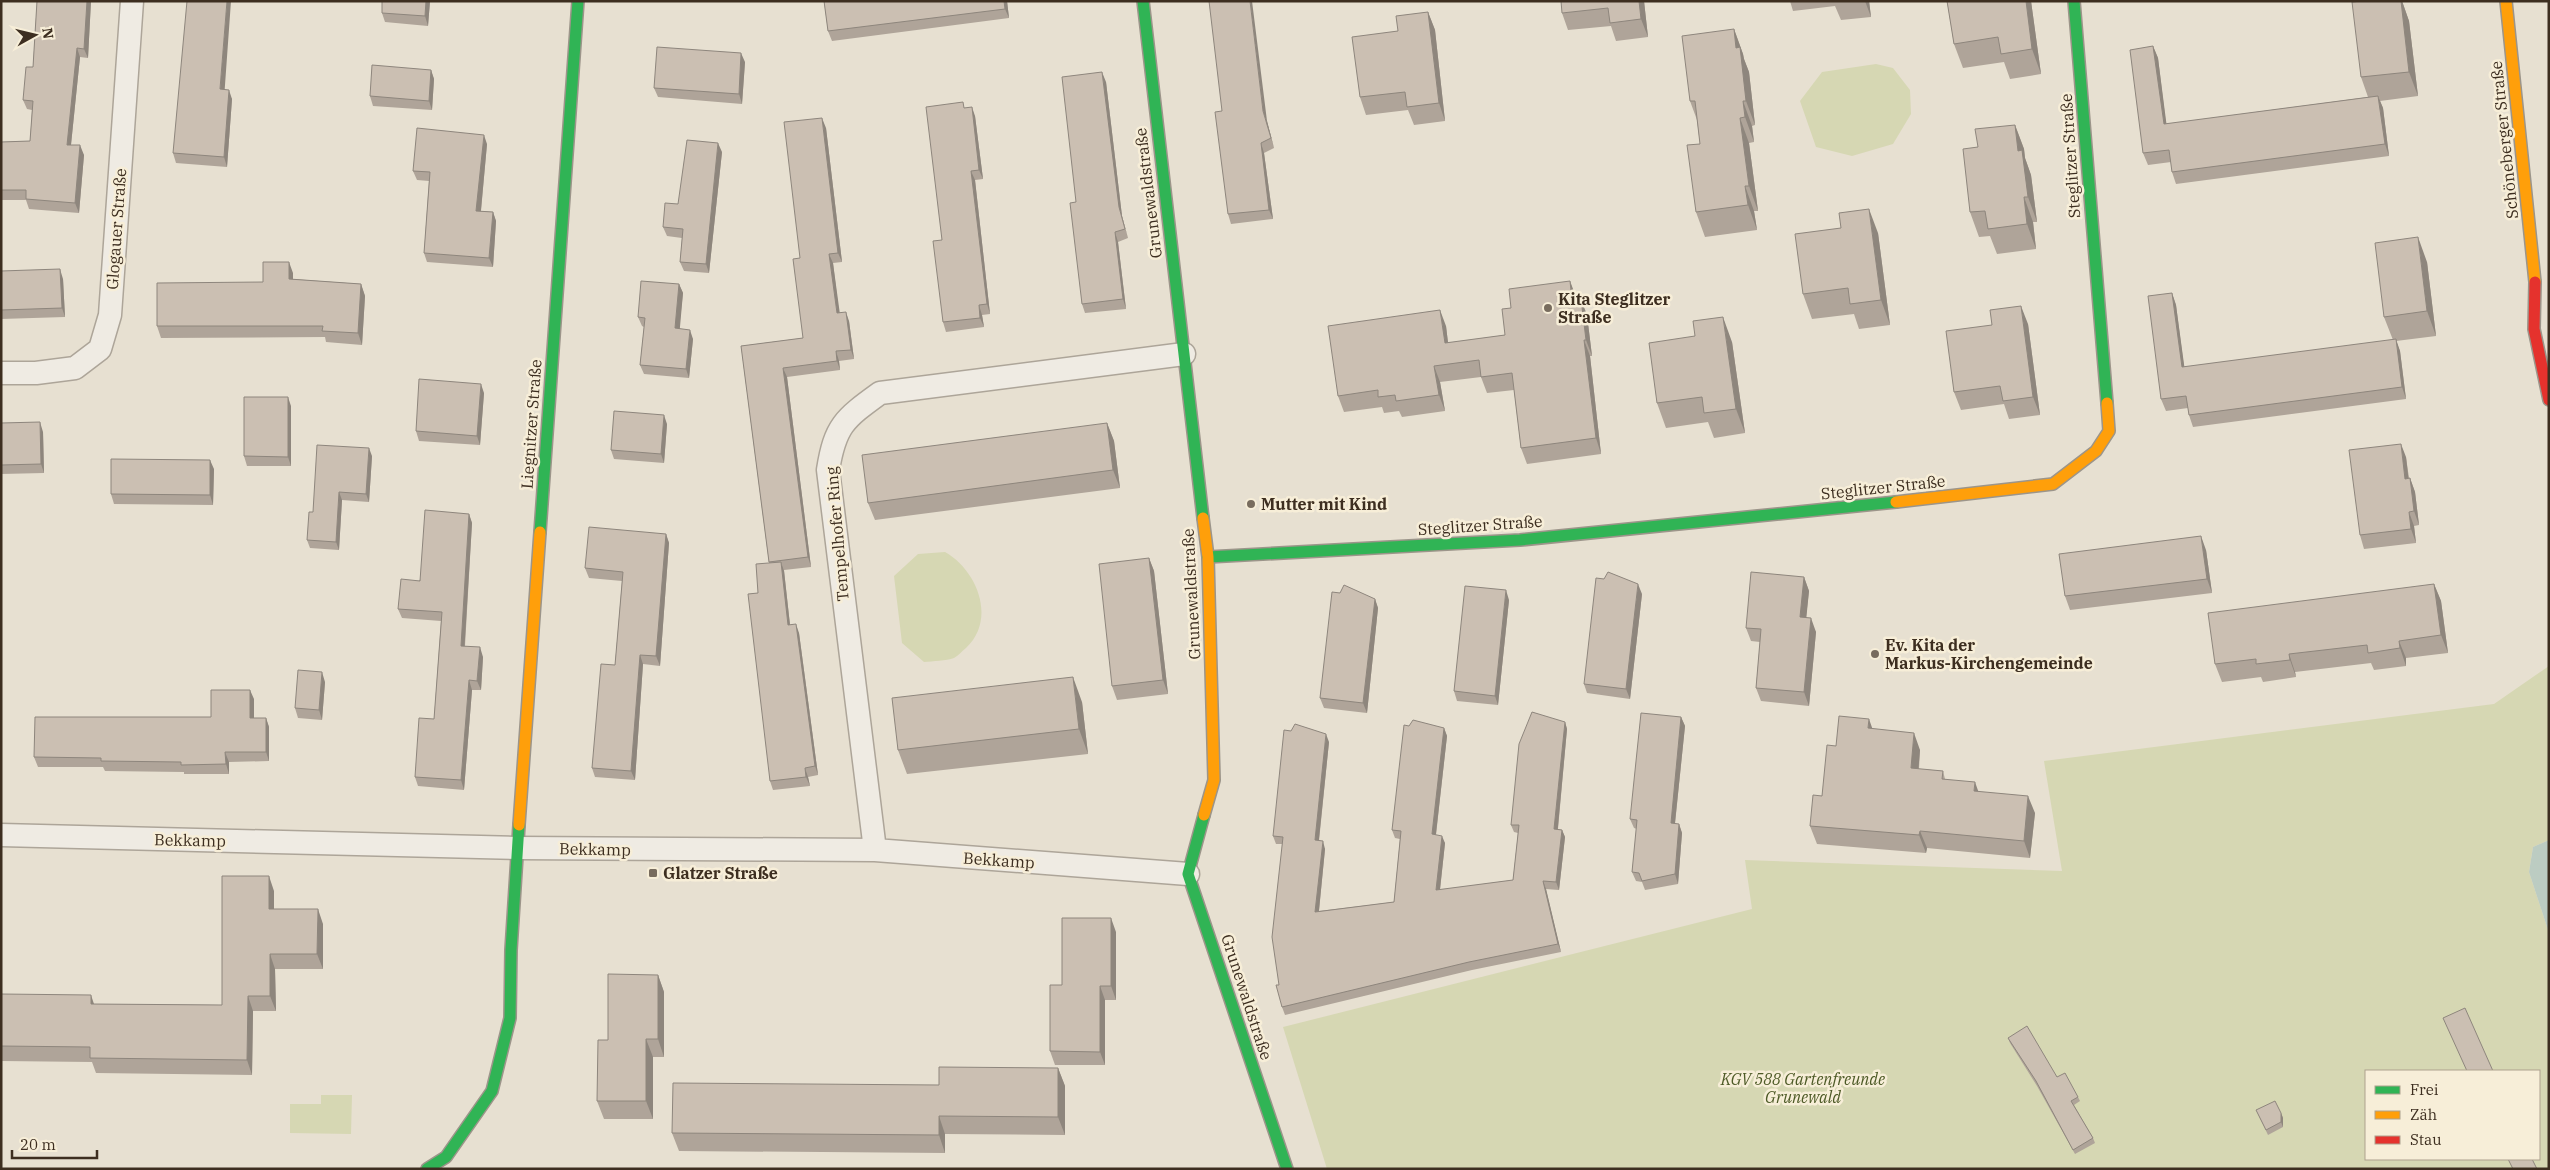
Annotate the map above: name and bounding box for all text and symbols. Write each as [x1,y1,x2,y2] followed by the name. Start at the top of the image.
[10,10,60,60] north arrow
[38,26,58,40] text: N
[2486,60,2522,220] street label: Schöneberger Straße
[2056,93,2084,219] street label: Steglitzer Straße
[1130,127,1166,259] street label: Grunewaldstraße
[102,168,130,290] street label: Glogauer Straße
[1558,289,1670,327] place label: Kita Steglitzer Straße
[1542,302,1554,314] marker: Kita Steglitzer Straße
[516,359,546,489] street label: Liegnitzer Straße
[821,465,853,602] street label: Tempelhofer Ring
[1820,471,1946,503] street label: Steglitzer Straße
[1261,494,1387,514] place label: Mutter mit Kind
[1245,498,1257,510] marker: Mutter mit Kind
[1417,511,1543,539] street label: Steglitzer Straße
[1178,528,1204,660] street label: Grunewaldstraße
[1885,635,2093,673] place label: Ev. Kita der Markus-Kirchengemeinde
[1869,648,1881,660] marker: Ev. Kita der Markus-Kirchengemeinde
[154,829,226,851] street label: Bekkamp
[559,838,631,860] street label: Bekkamp
[962,848,1036,872] street label: Bekkamp
[663,863,778,883] place label: Glatzer Straße
[647,867,659,879] marker: Glatzer Straße
[1217,932,1277,1062] street label: Grunewaldstraße
[1720,1069,1885,1107] park label: KGV 588 Gartenfreunde Grunewald
[2365,1070,2540,1160] legend
[2410,1080,2439,1099] text: Frei
[2410,1105,2437,1124] text: Zäh
[12,1128,98,1160] scale bar
[2410,1130,2442,1149] text: Stau
[20,1135,56,1154] text: 20 m

